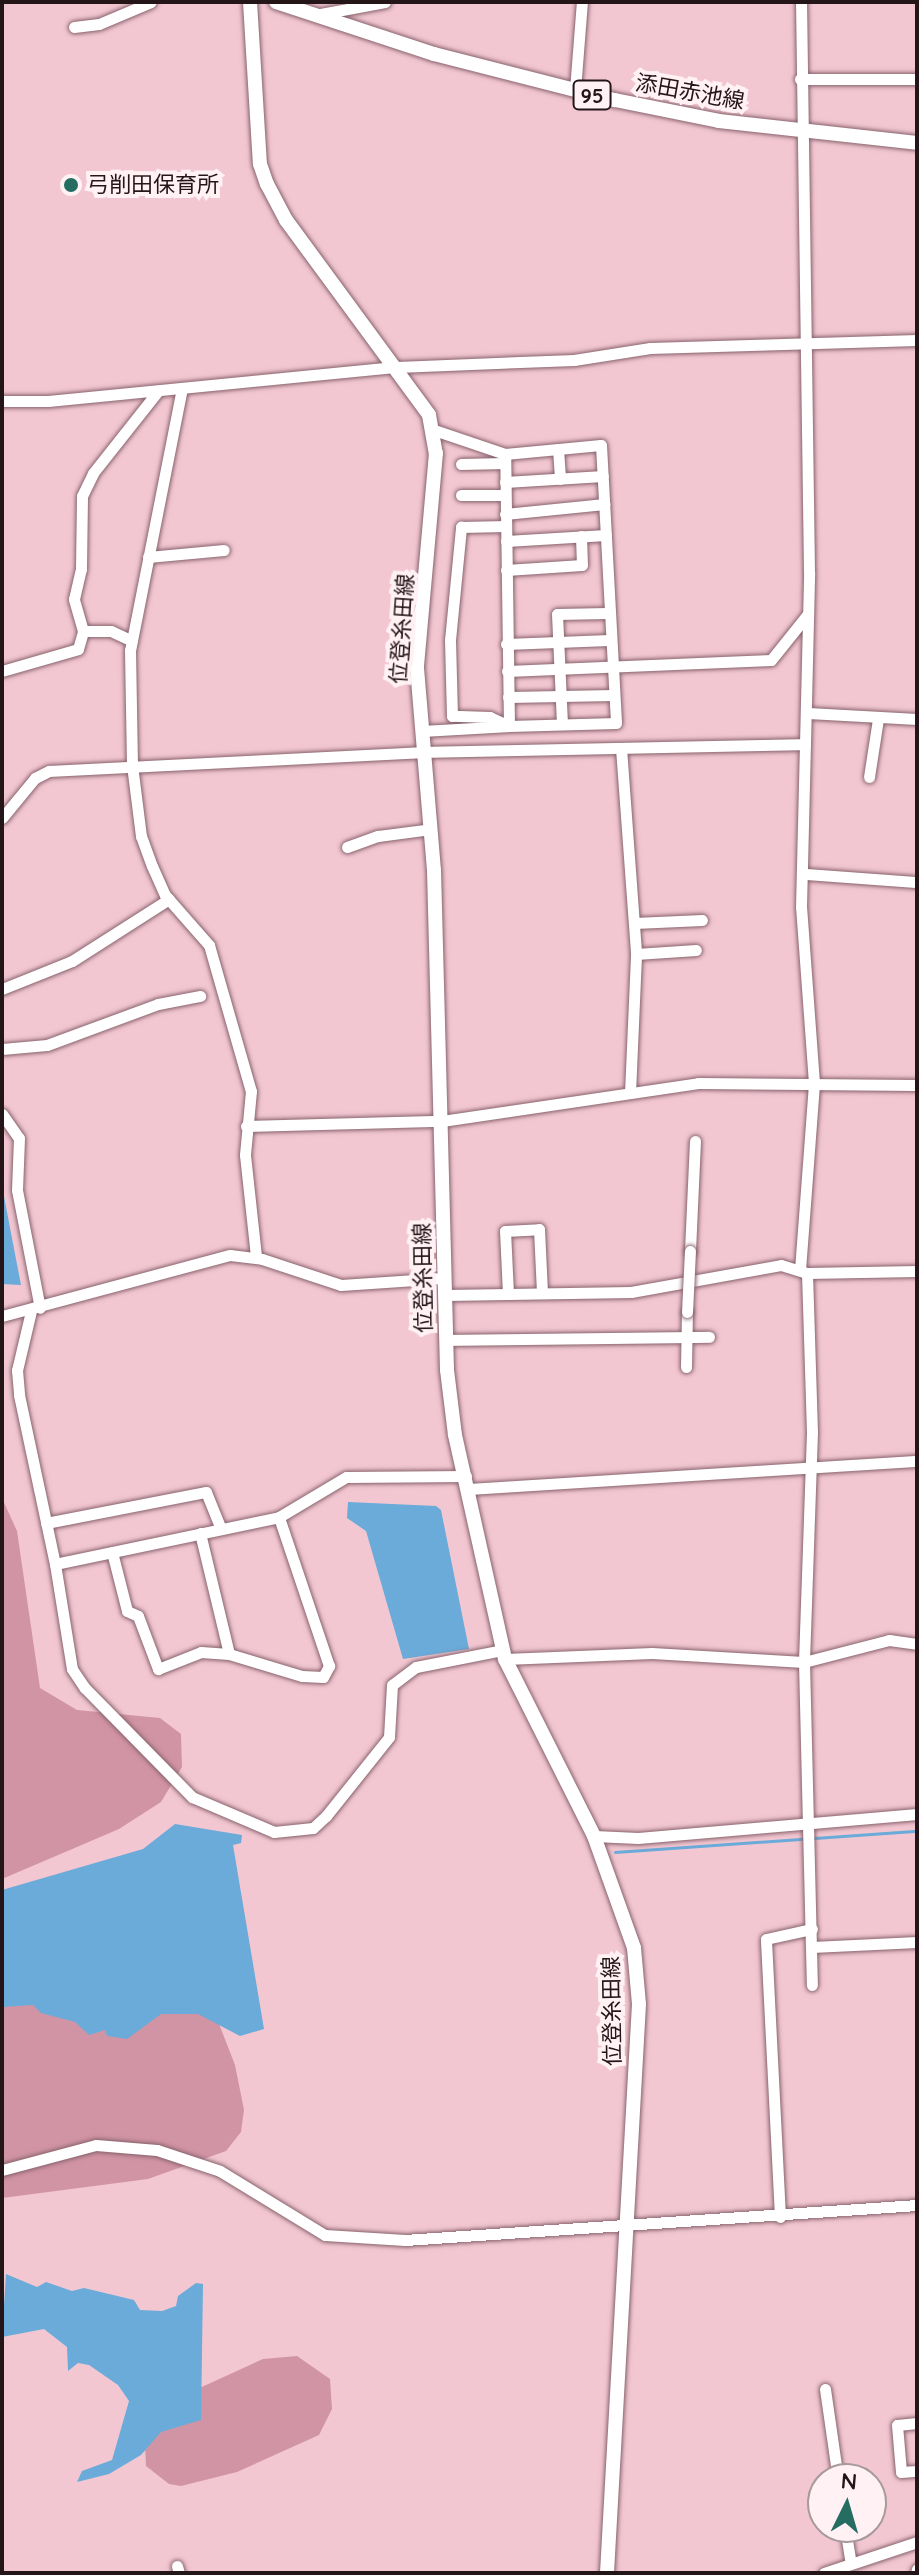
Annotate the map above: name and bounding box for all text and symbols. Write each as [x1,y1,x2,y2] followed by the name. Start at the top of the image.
[634,69,746,115] street label: 添田赤池線
[572,79,612,111] road number: 95
[87,172,219,198] place label: 弓削田保育所
[62,176,80,194] marker: 弓削田保育所
[385,573,419,685] street label: 位登糸田線
[409,1223,437,1333] street label: 位登糸田線
[598,1956,626,2066] street label: 位登糸田線
[807,2463,887,2543] north arrow
[840,2466,858,2496] text: N

